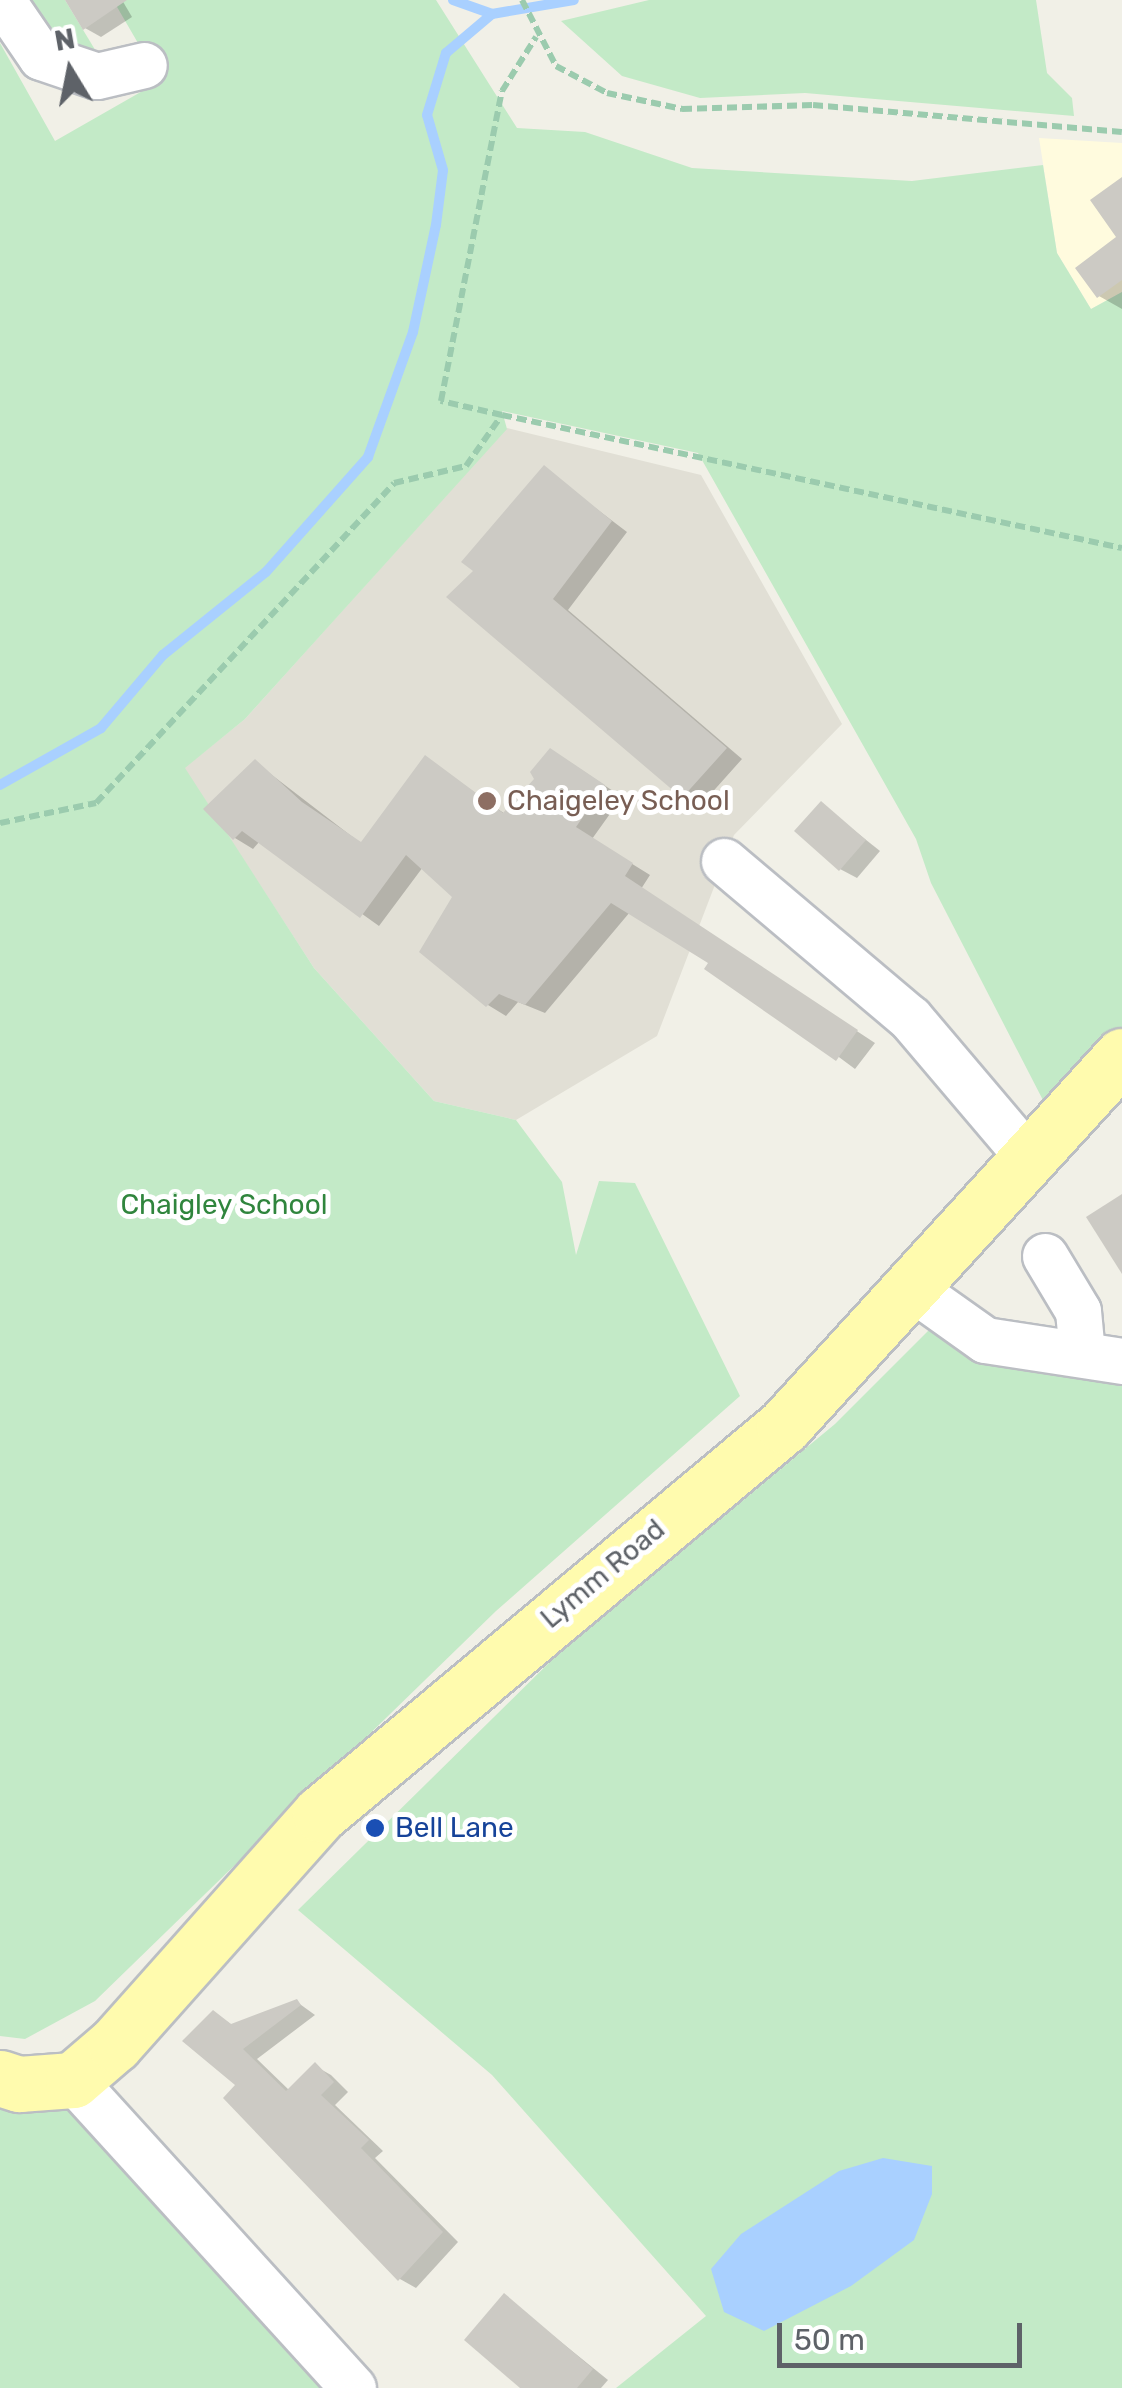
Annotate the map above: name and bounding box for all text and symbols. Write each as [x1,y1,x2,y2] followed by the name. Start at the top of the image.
[20,20,120,120] north arrow
[52,22,77,58] text: N
[507,784,730,818] place label: Chaigeley School
[476,790,498,812] marker: Chaigeley School
[120,1188,328,1222] park label: Chaigley School
[534,1512,672,1636] street label: Lymm Road
[395,1811,514,1845] place label: Bell Lane
[364,1817,386,1839] marker: Bell Lane
[782,2303,1027,2365] scale bar
[794,2322,865,2358] text: 50 m

